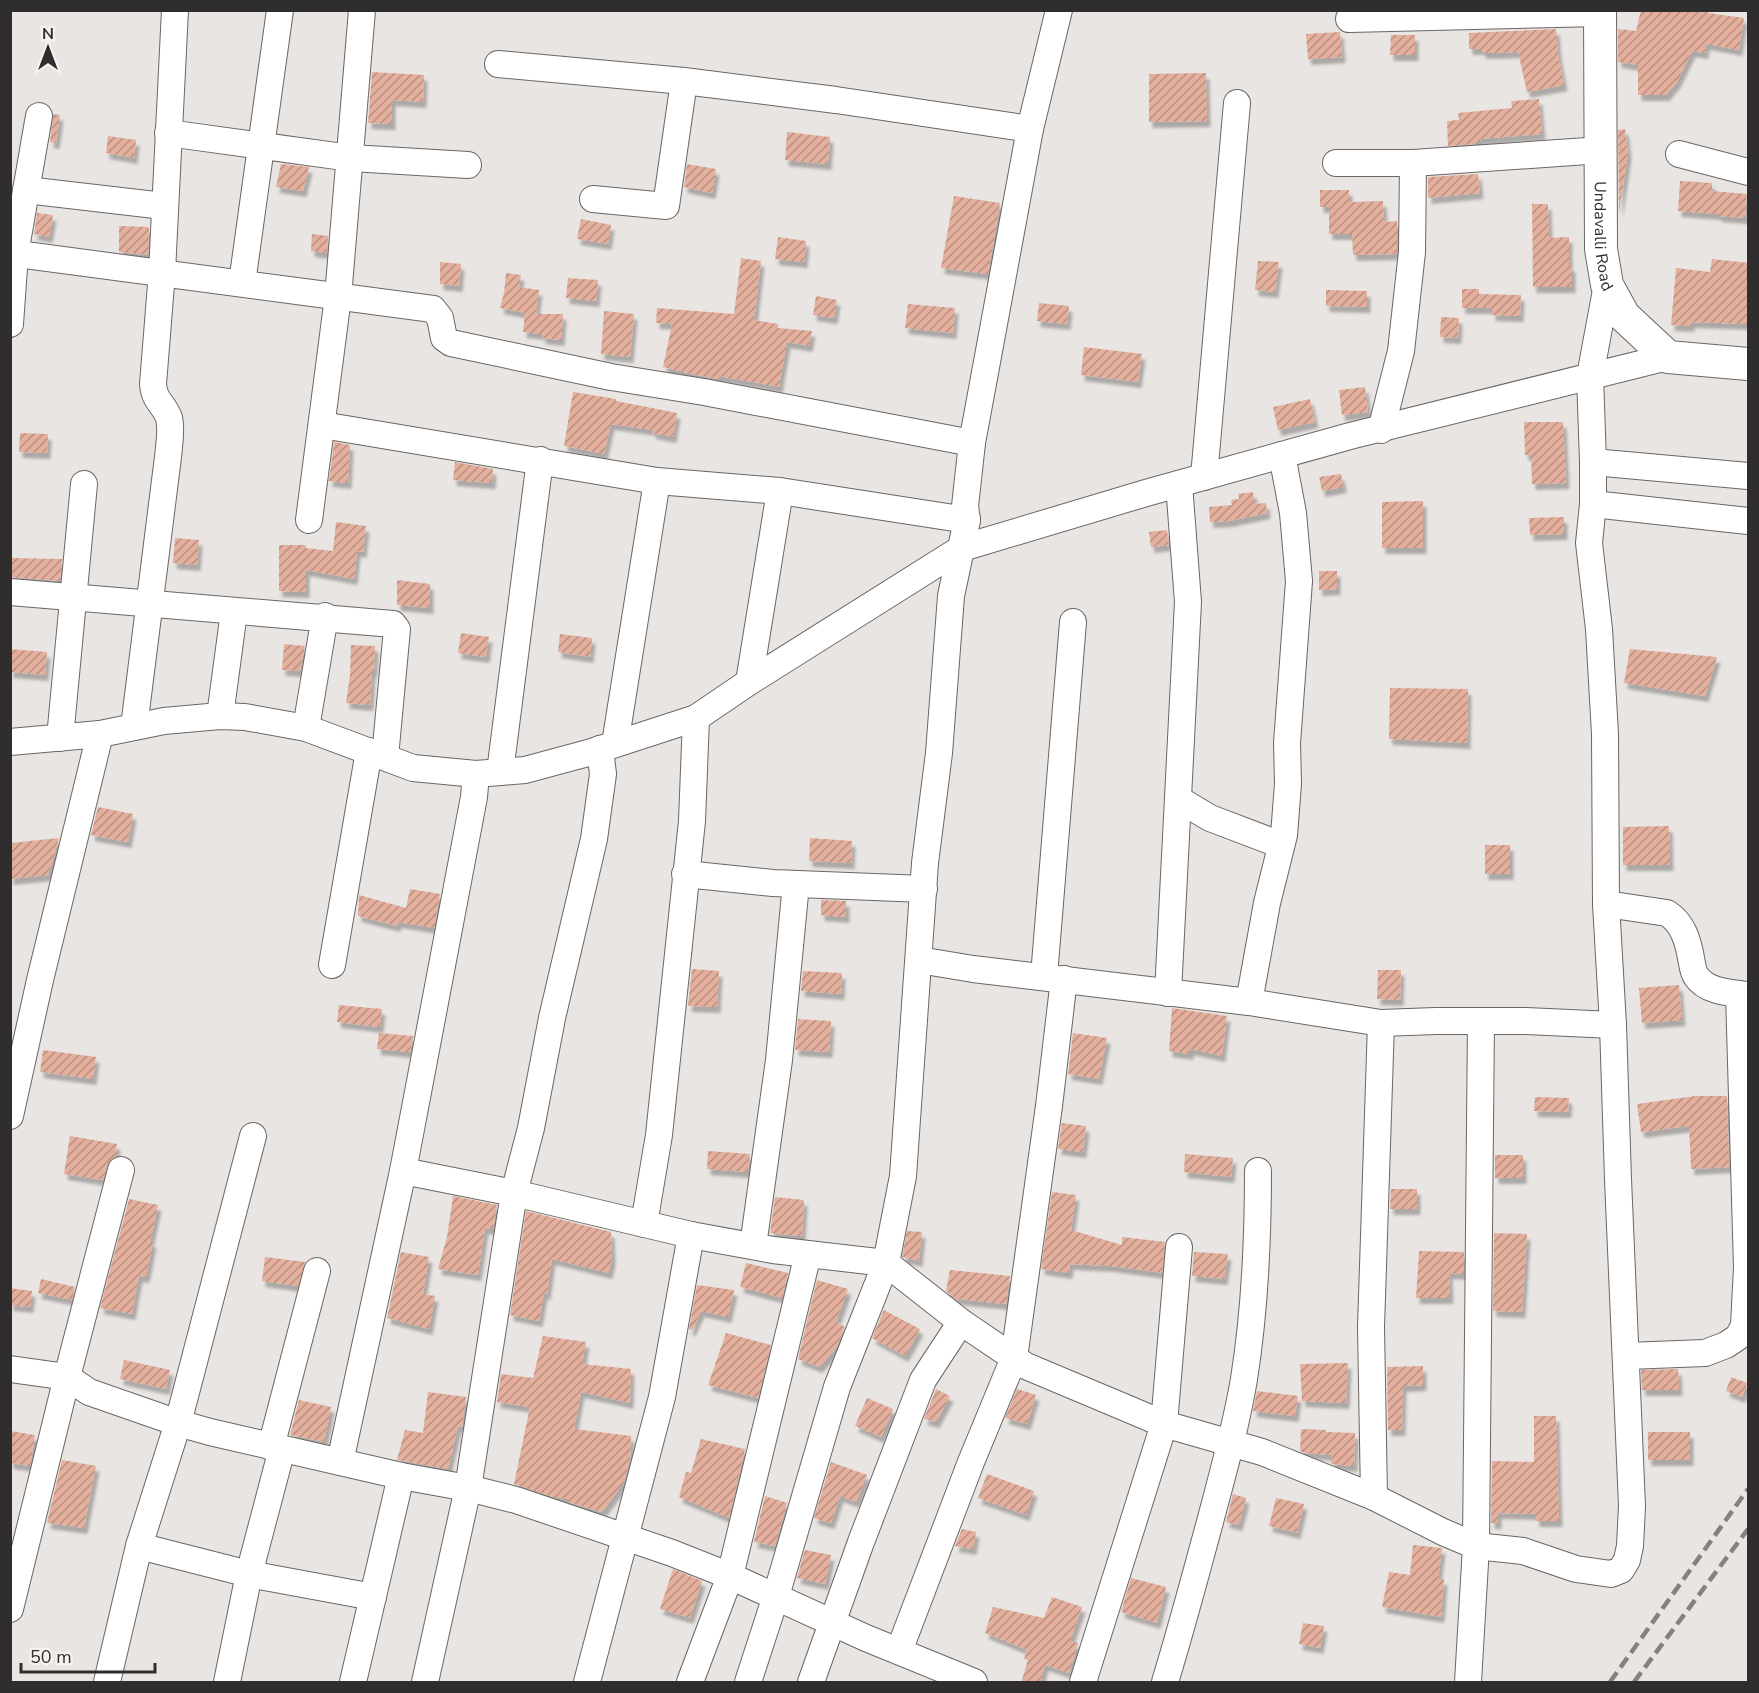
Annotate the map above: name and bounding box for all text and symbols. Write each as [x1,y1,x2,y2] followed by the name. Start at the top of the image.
[18,18,78,78] north arrow
[42,23,54,45] text: N
[1589,181,1618,295] street label: Undavalli Road
[21,1636,154,1674] scale bar
[30,1645,72,1669] text: 50 m

